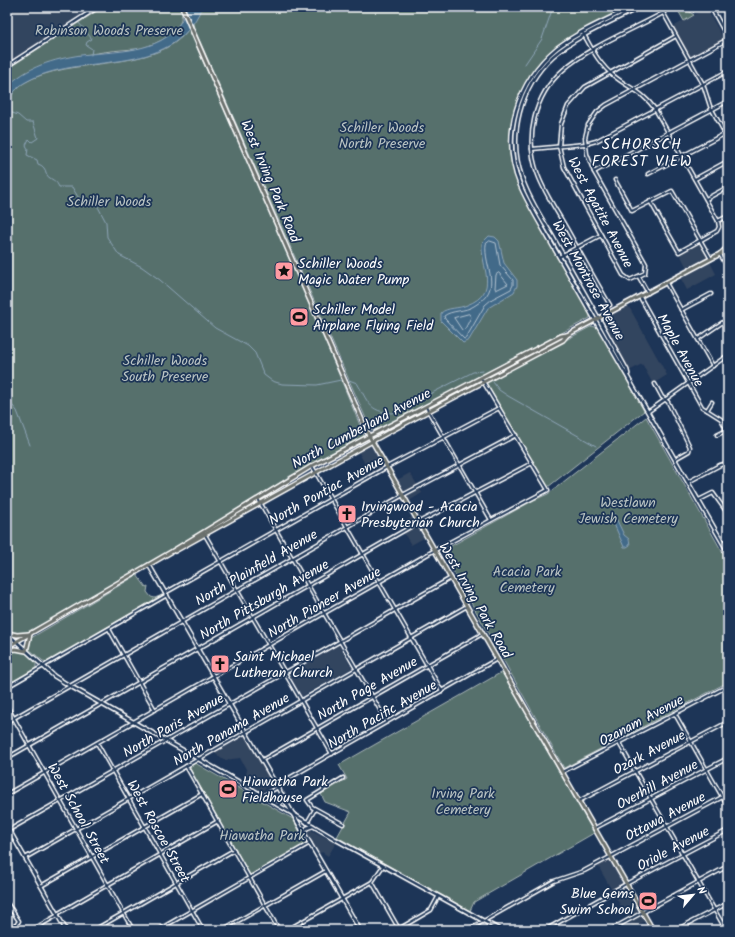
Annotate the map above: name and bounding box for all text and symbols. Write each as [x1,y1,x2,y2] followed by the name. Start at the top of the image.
[35,20,184,42] park label: Robinson Woods Preserve
[234,117,306,247] street label: West Irving Park Road
[339,117,426,155] park label: Schiller Woods North Preserve
[592,133,692,174] district label: SCHORSCH FOREST VIEW
[561,153,639,273] street label: West Agatite Avenue
[67,191,151,213] park label: Schiller Woods
[546,216,631,345] street label: West Montrose Avenue
[298,253,409,291] place label: Schiller Woods Magic Water Pump
[273,260,295,282] place icon: Schiller Woods Magic Water Pump
[313,299,434,337] place label: Schiller Model Airplane Flying Field
[288,306,310,328] sports icon: Schiller Model Airplane Flying Field
[651,310,710,392] street label: Maple Avenue
[122,350,209,388] park label: Schiller Woods South Preserve
[288,383,436,475] street label: North Cumberland Avenue
[265,450,389,532] street label: North Pontiac Avenue
[578,492,678,530] park label: Westlawn Jewish Cemetery
[361,496,480,534] place label: Irvingwood - Acacia Presbyterian Church
[336,503,358,525] church icon: Irvingwood - Acacia Presbyterian Church
[191,523,322,612] street label: North Plainfield Avenue
[433,538,518,664] street label: West Irving Park Road
[196,553,334,646] street label: North Pittsburgh Avenue
[264,561,386,644] street label: North Pioneer Avenue
[493,561,562,599] park label: Acacia Park Cemetery
[234,646,333,684] place label: Saint Michael Lutheran Church
[313,651,423,727] street label: North Page Avenue
[209,653,231,675] church icon: Saint Michael Lutheran Church
[324,674,442,755] street label: North Pacific Avenue
[169,687,295,772] street label: North Panama Avenue
[119,688,229,764] street label: North Paris Avenue
[595,689,688,752] street label: Ozanam Avenue
[609,724,690,781] street label: Ozark Avenue
[613,754,703,816] street label: Overhill Avenue
[41,759,115,869] street label: West School Street
[242,771,328,809] place label: Hiawatha Park Fieldhouse
[121,776,196,887] street label: West Roscoe Street
[217,778,239,800] sports icon: Hiawatha Park Fieldhouse
[431,783,495,821] park label: Irving Park Cemetery
[621,786,710,847] street label: Ottawa Avenue
[633,820,714,877] street label: Oriole Avenue
[219,825,305,847] park label: Hiawatha Park
[673,875,713,915] north arrow
[560,883,635,921] place label: Blue Gems Swim School
[691,883,711,898] text: N
[637,890,659,912] sports icon: Blue Gems Swim School

